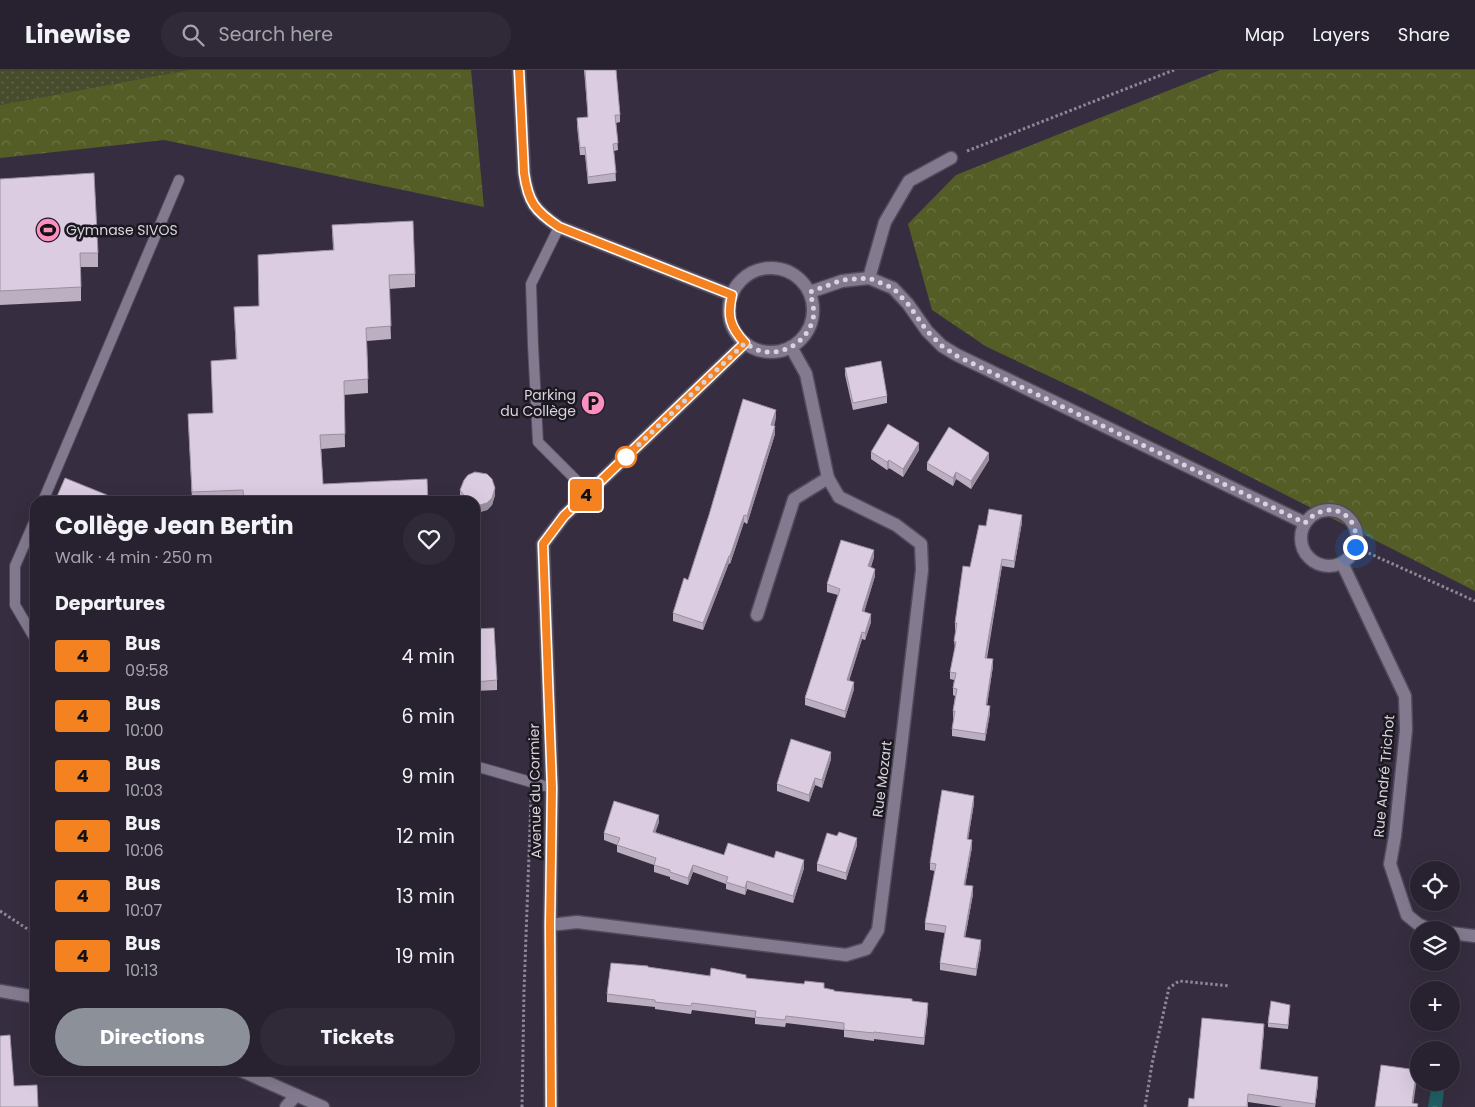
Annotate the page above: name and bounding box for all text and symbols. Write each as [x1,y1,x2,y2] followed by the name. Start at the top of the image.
[161,12,511,57] search box
[25,18,131,51] text: Linewise
[179,21,207,49] icon: search
[219,21,333,48] text: Search here
[1245,22,1285,47] text: Map
[1313,22,1370,47] text: Layers
[1398,22,1450,47] text: Share
[35,217,61,243] sports icon: Gymnase SIVOS
[66,220,178,240] place label: Gymnase SIVOS
[500,385,576,421] place label: Parking du Collège
[580,390,606,416] parking icon: Parking du Collège
[615,446,637,468] unlabelled marker
[570,479,602,511] line badge: 4
[580,482,592,507] text: 4
[55,509,294,542] text: Collège Jean Bertin
[403,513,455,565] button: heart
[1343,535,1368,560] your location
[55,546,213,569] text: Walk · 4 min · 250 m
[55,590,165,617] text: Departures
[125,630,161,657] text: Bus
[76,643,89,668] text: 4
[402,643,455,670] text: 4 min
[125,659,169,682] text: 09:58
[125,690,161,717] text: Bus
[76,703,89,728] text: 4
[401,703,455,730] text: 6 min
[1369,714,1399,838] street label: Rue André Trichot
[125,719,164,742] text: 10:00
[524,723,546,859] street label: Avenue du Cormier
[867,740,897,818] street label: Rue Mozart
[125,750,161,777] text: Bus
[76,763,89,788] text: 4
[402,763,455,790] text: 9 min
[125,779,163,802] text: 10:03
[125,810,161,837] text: Bus
[76,823,89,848] text: 4
[397,823,455,850] text: 12 min
[125,839,164,862] text: 10:06
[1410,861,1460,1091] map controls
[1410,861,1460,911] button: locate
[125,870,161,897] text: Bus
[76,883,89,908] text: 4
[396,883,455,910] text: 13 min
[125,899,162,922] text: 10:07
[1410,921,1460,971] button: layers
[125,930,161,957] text: Bus
[76,943,89,968] text: 4
[395,943,455,970] text: 19 min
[125,959,158,982] text: 10:13
[1410,981,1460,1031] button: +
[55,1008,250,1066] button: Directions
[260,1008,455,1066] button: Tickets
[1410,1041,1460,1091] button: −

